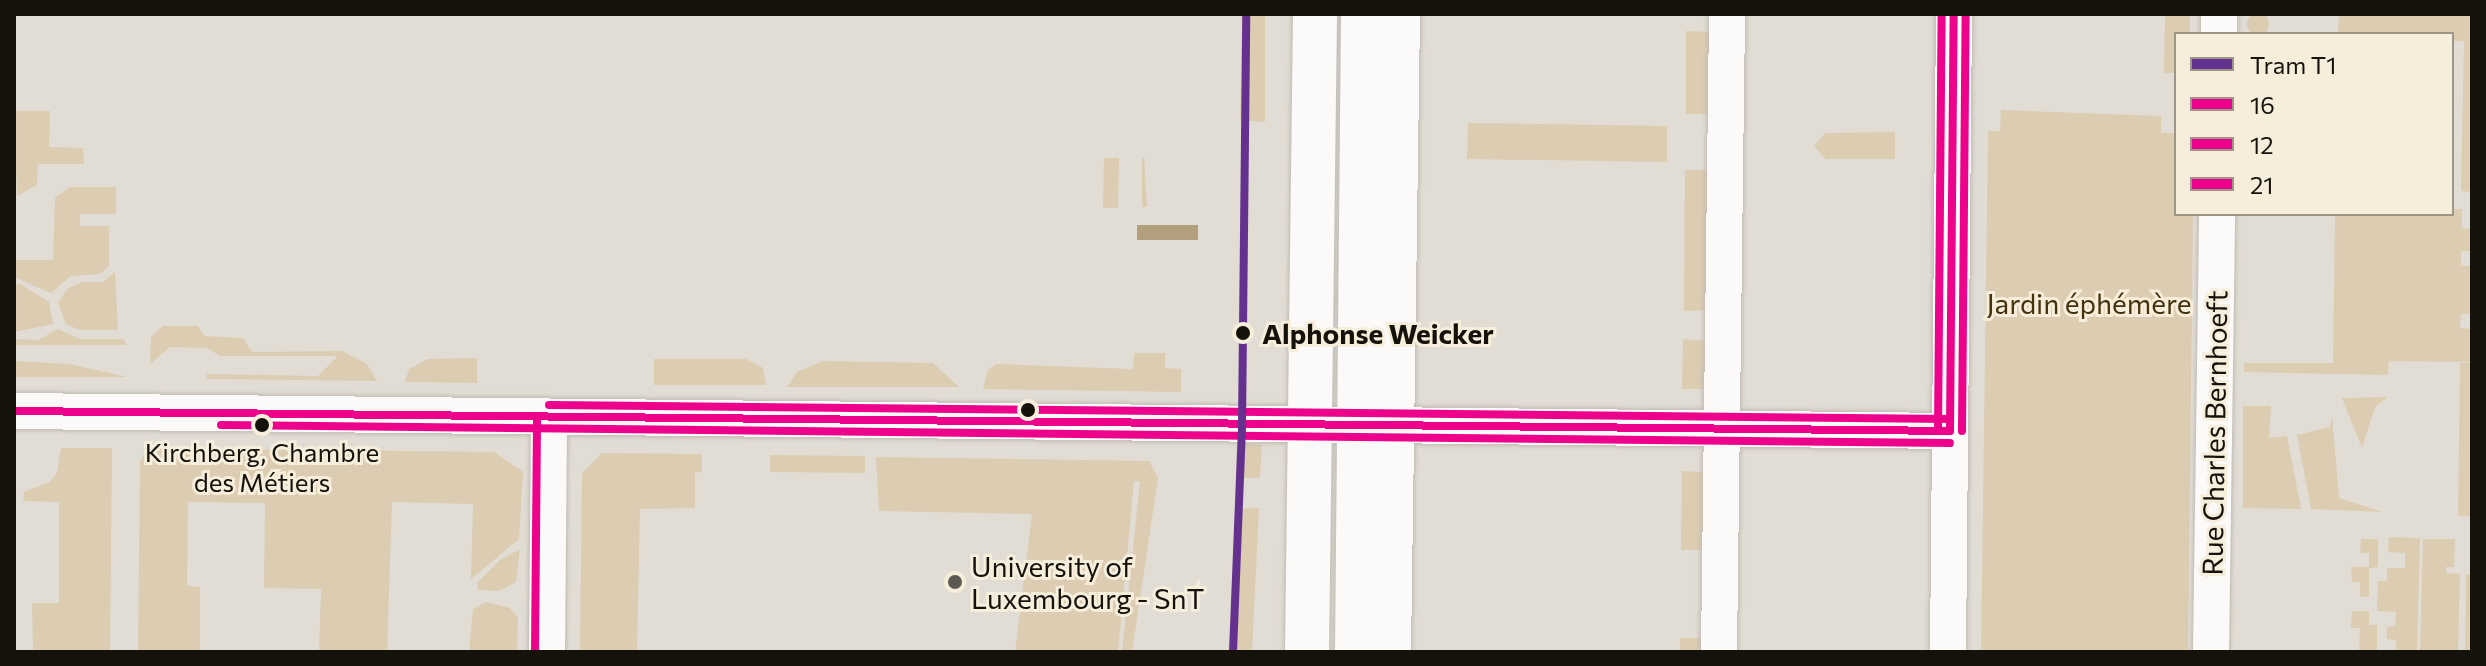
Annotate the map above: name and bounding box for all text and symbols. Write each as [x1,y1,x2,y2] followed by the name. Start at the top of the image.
[2174,32,2454,216] legend
[2250,50,2336,79] text: Tram T1
[2250,90,2275,119] text: 16
[2250,130,2274,159] text: 12
[2250,170,2274,199] text: 21
[1986,286,2192,320] park label: Jardin éphémère
[2195,290,2233,576] street label: Rue Charles Bernhoeft
[1262,316,1494,350] place label: Alphonse Weicker
[1231,321,1255,345] marker: Alphonse Weicker
[1020,402,1036,418] unlabelled marker
[254,417,270,433] marker: Kirchberg, Chambre des Métiers
[145,436,379,498] place label: Kirchberg, Chambre des Métiers
[971,549,1204,615] place label: University of Luxembourg - SnT
[946,573,964,591] marker: University of Luxembourg - SnT

